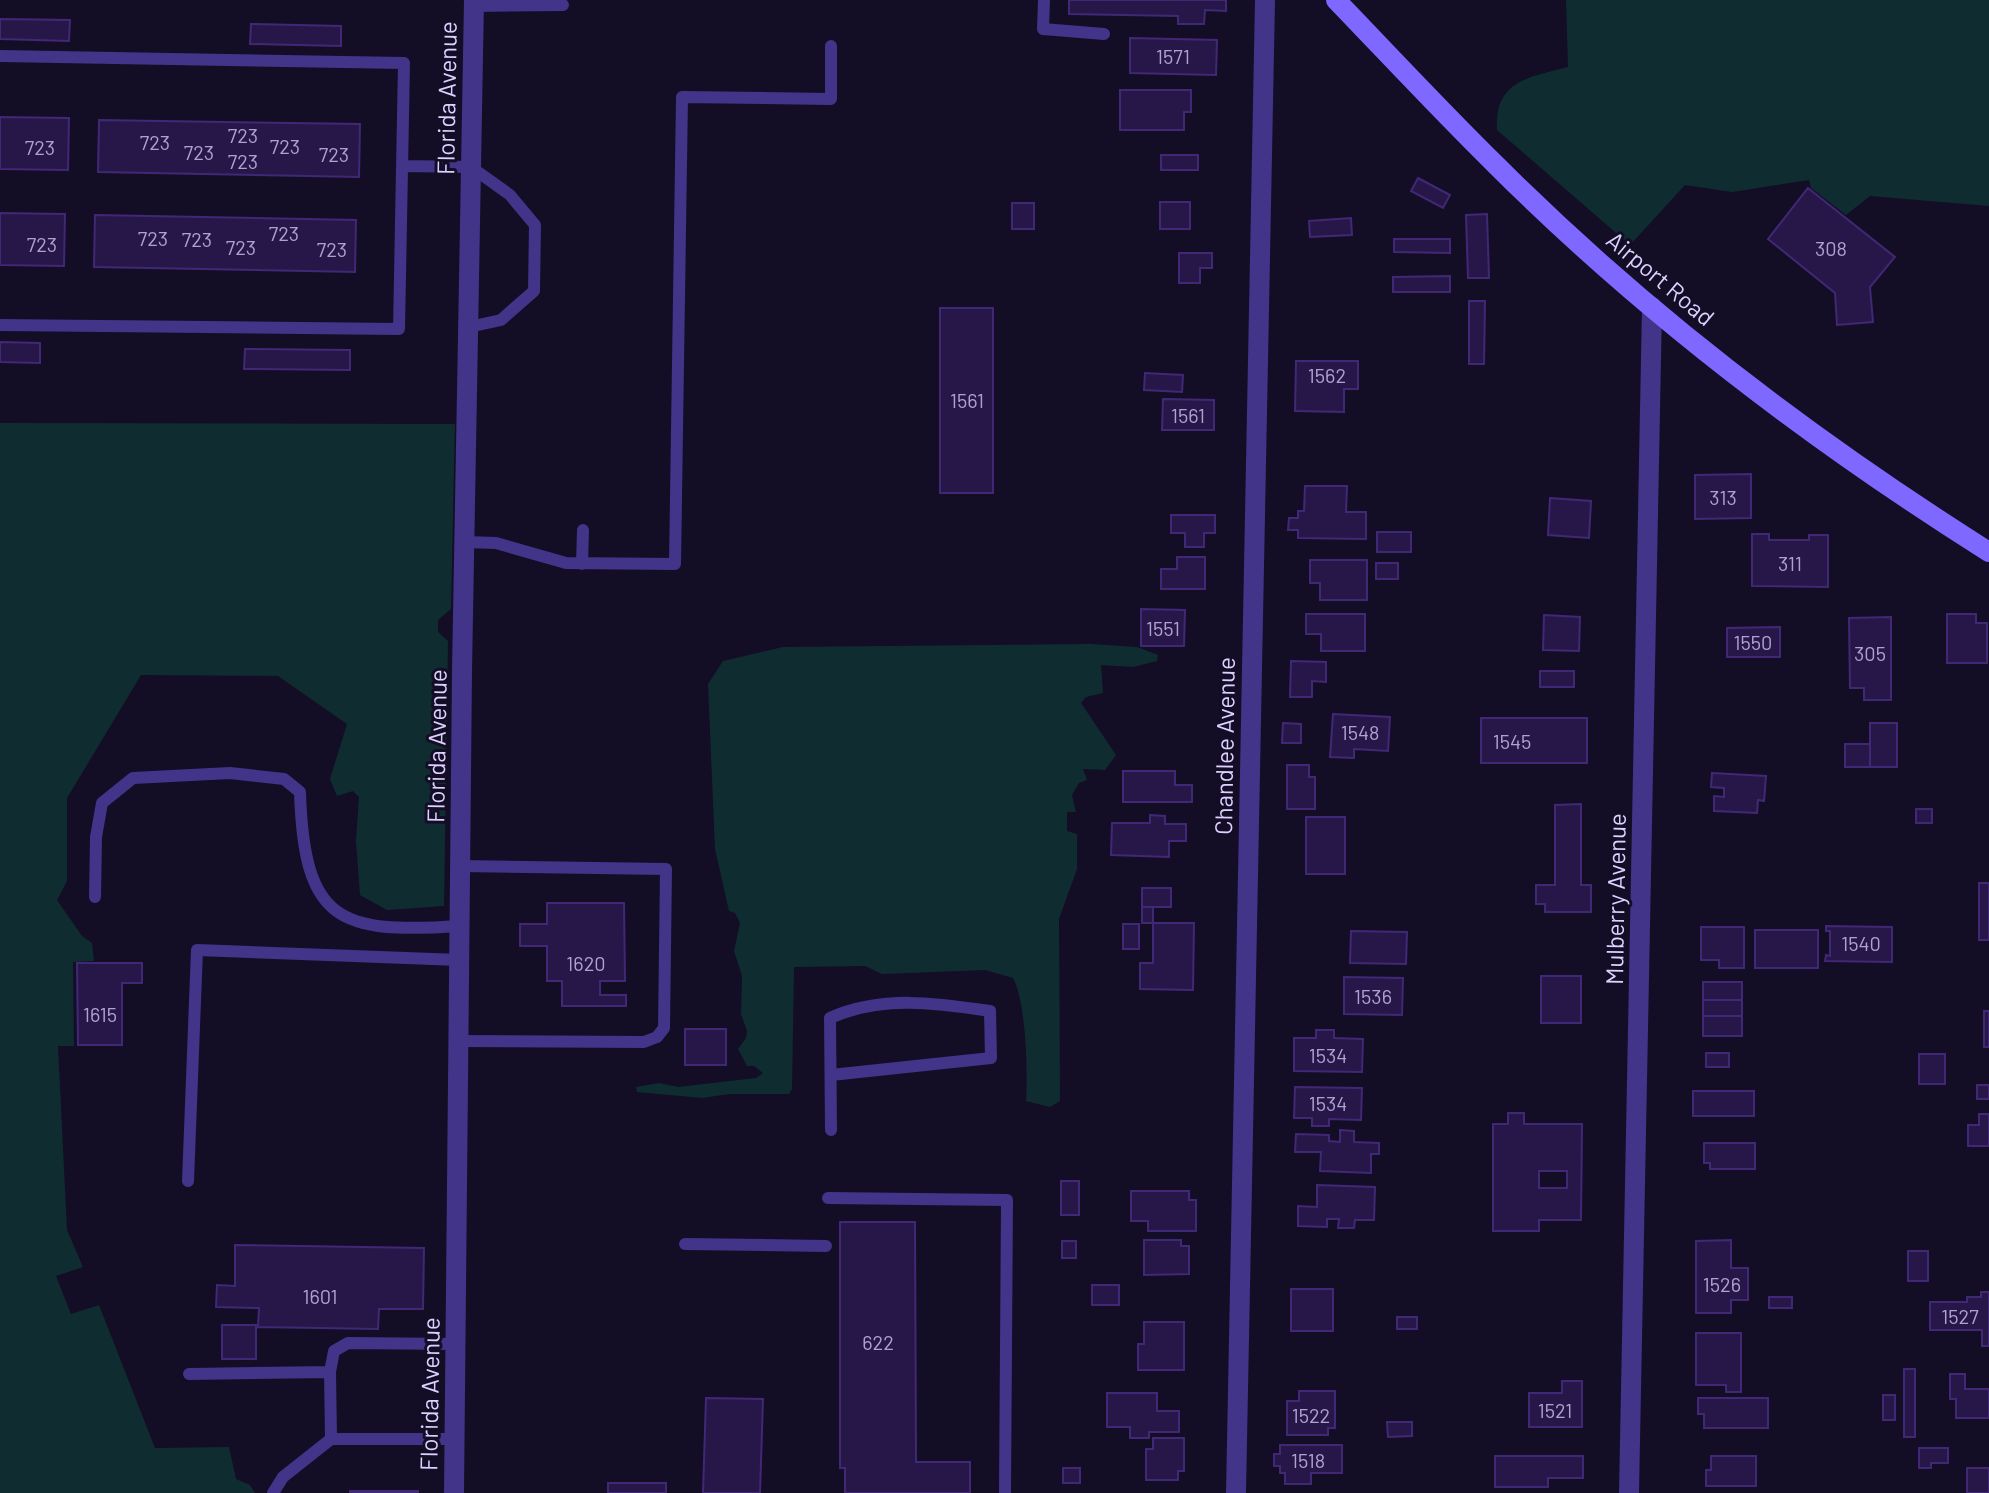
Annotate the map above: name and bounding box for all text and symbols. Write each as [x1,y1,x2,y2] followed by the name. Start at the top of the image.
[430,21,462,175] street label: Florida Avenue
[1156,44,1190,68] house number: 1571
[228,123,258,147] house number: 723
[140,130,170,154] house number: 723
[270,134,300,158] house number: 723
[25,135,55,159] house number: 723
[184,140,214,164] house number: 723
[319,142,349,166] house number: 723
[228,149,258,173] house number: 723
[269,221,299,245] house number: 723
[1601,225,1721,331] street label: Airport Road
[138,226,168,250] house number: 723
[182,227,212,251] house number: 723
[27,232,57,256] house number: 723
[226,235,256,259] house number: 723
[1815,236,1847,260] house number: 308
[317,237,347,261] house number: 723
[1308,363,1346,387] house number: 1562
[950,388,984,412] house number: 1561
[1171,403,1205,427] house number: 1561
[1709,485,1737,509] house number: 313
[1778,551,1802,575] house number: 311
[1146,616,1180,640] house number: 1551
[1734,630,1772,654] house number: 1550
[1854,641,1886,665] house number: 305
[1208,657,1240,835] street label: Chandlee Avenue
[420,669,452,823] street label: Florida Avenue
[1341,720,1379,744] house number: 1548
[1493,729,1531,753] house number: 1545
[1599,813,1631,985] street label: Mulberry Avenue
[1841,931,1881,955] house number: 1540
[566,951,606,975] house number: 1620
[1354,984,1392,1008] house number: 1536
[83,1002,117,1026] house number: 1615
[1309,1043,1347,1067] house number: 1534
[1309,1091,1347,1115] house number: 1534
[1703,1272,1741,1296] house number: 1526
[302,1284,338,1308] house number: 1601
[1941,1304,1979,1328] house number: 1527
[413,1317,445,1471] street label: Florida Avenue
[862,1330,894,1354] house number: 622
[1538,1398,1572,1422] house number: 1521
[1292,1403,1330,1427] house number: 1522
[1291,1448,1325,1472] house number: 1518

